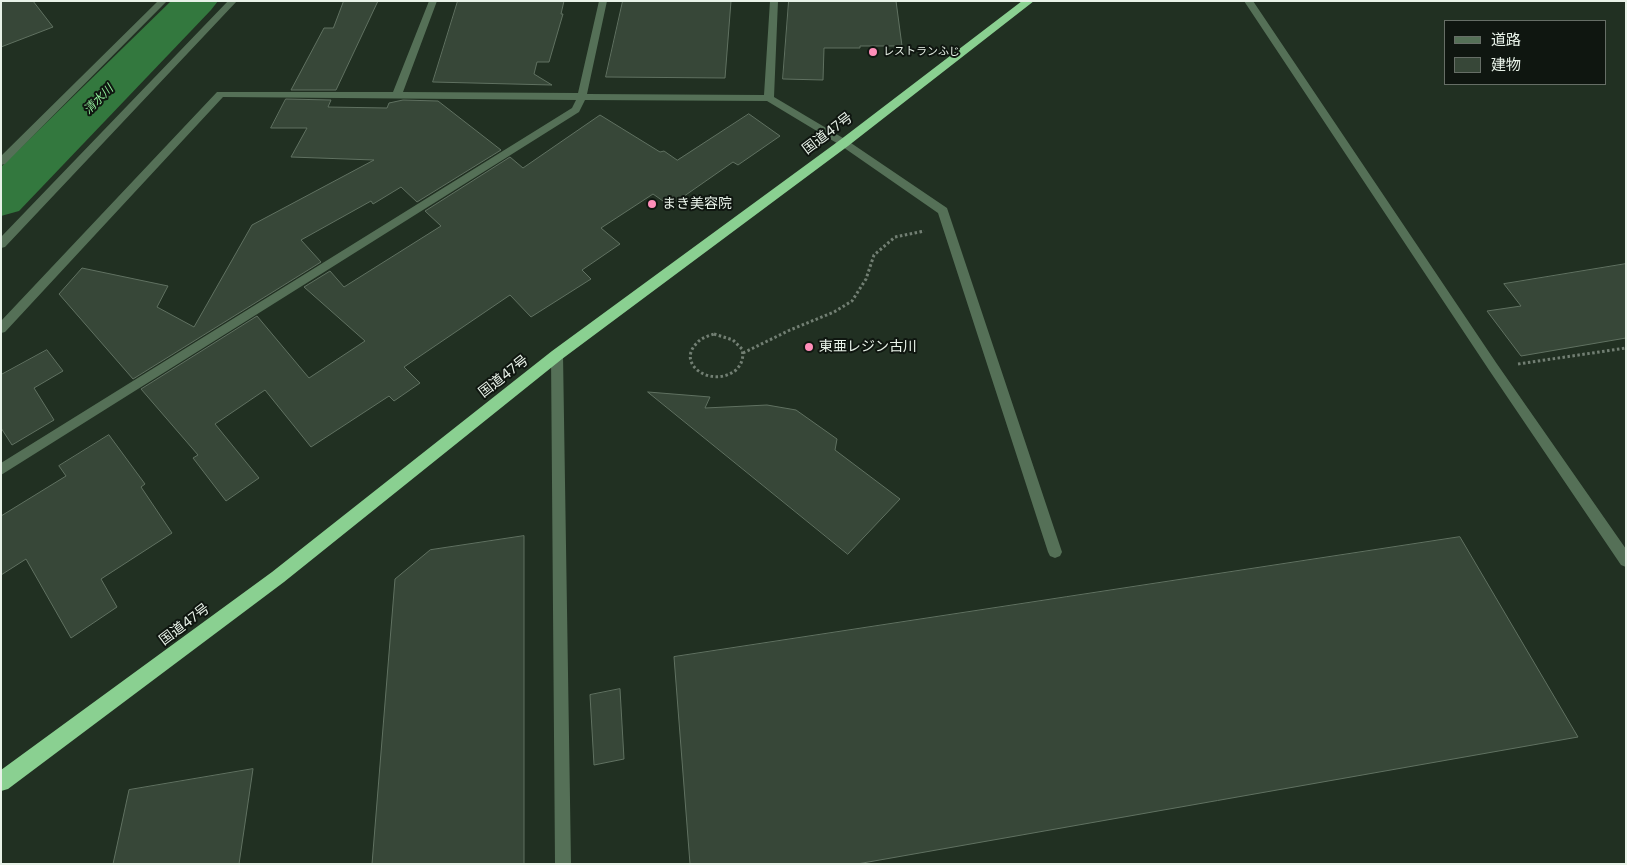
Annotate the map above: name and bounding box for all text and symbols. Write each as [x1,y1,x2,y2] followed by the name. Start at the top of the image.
[1444,20,1607,85] legend
[1491,29,1521,50] text: 道路
[883,45,960,59] place label: レストランふじ
[867,46,879,58] marker: レストランふじ
[1491,54,1521,75] text: 建物
[81,82,117,118] water label: 清水川
[800,110,856,158] street label: 国道47号
[662,196,732,212] place label: まき美容院
[646,198,658,210] marker: まき美容院
[819,339,917,355] place label: 東亜レジン古川
[803,341,815,353] marker: 東亜レジン古川
[476,352,532,402] street label: 国道47号
[157,601,213,649] street label: 国道47号

